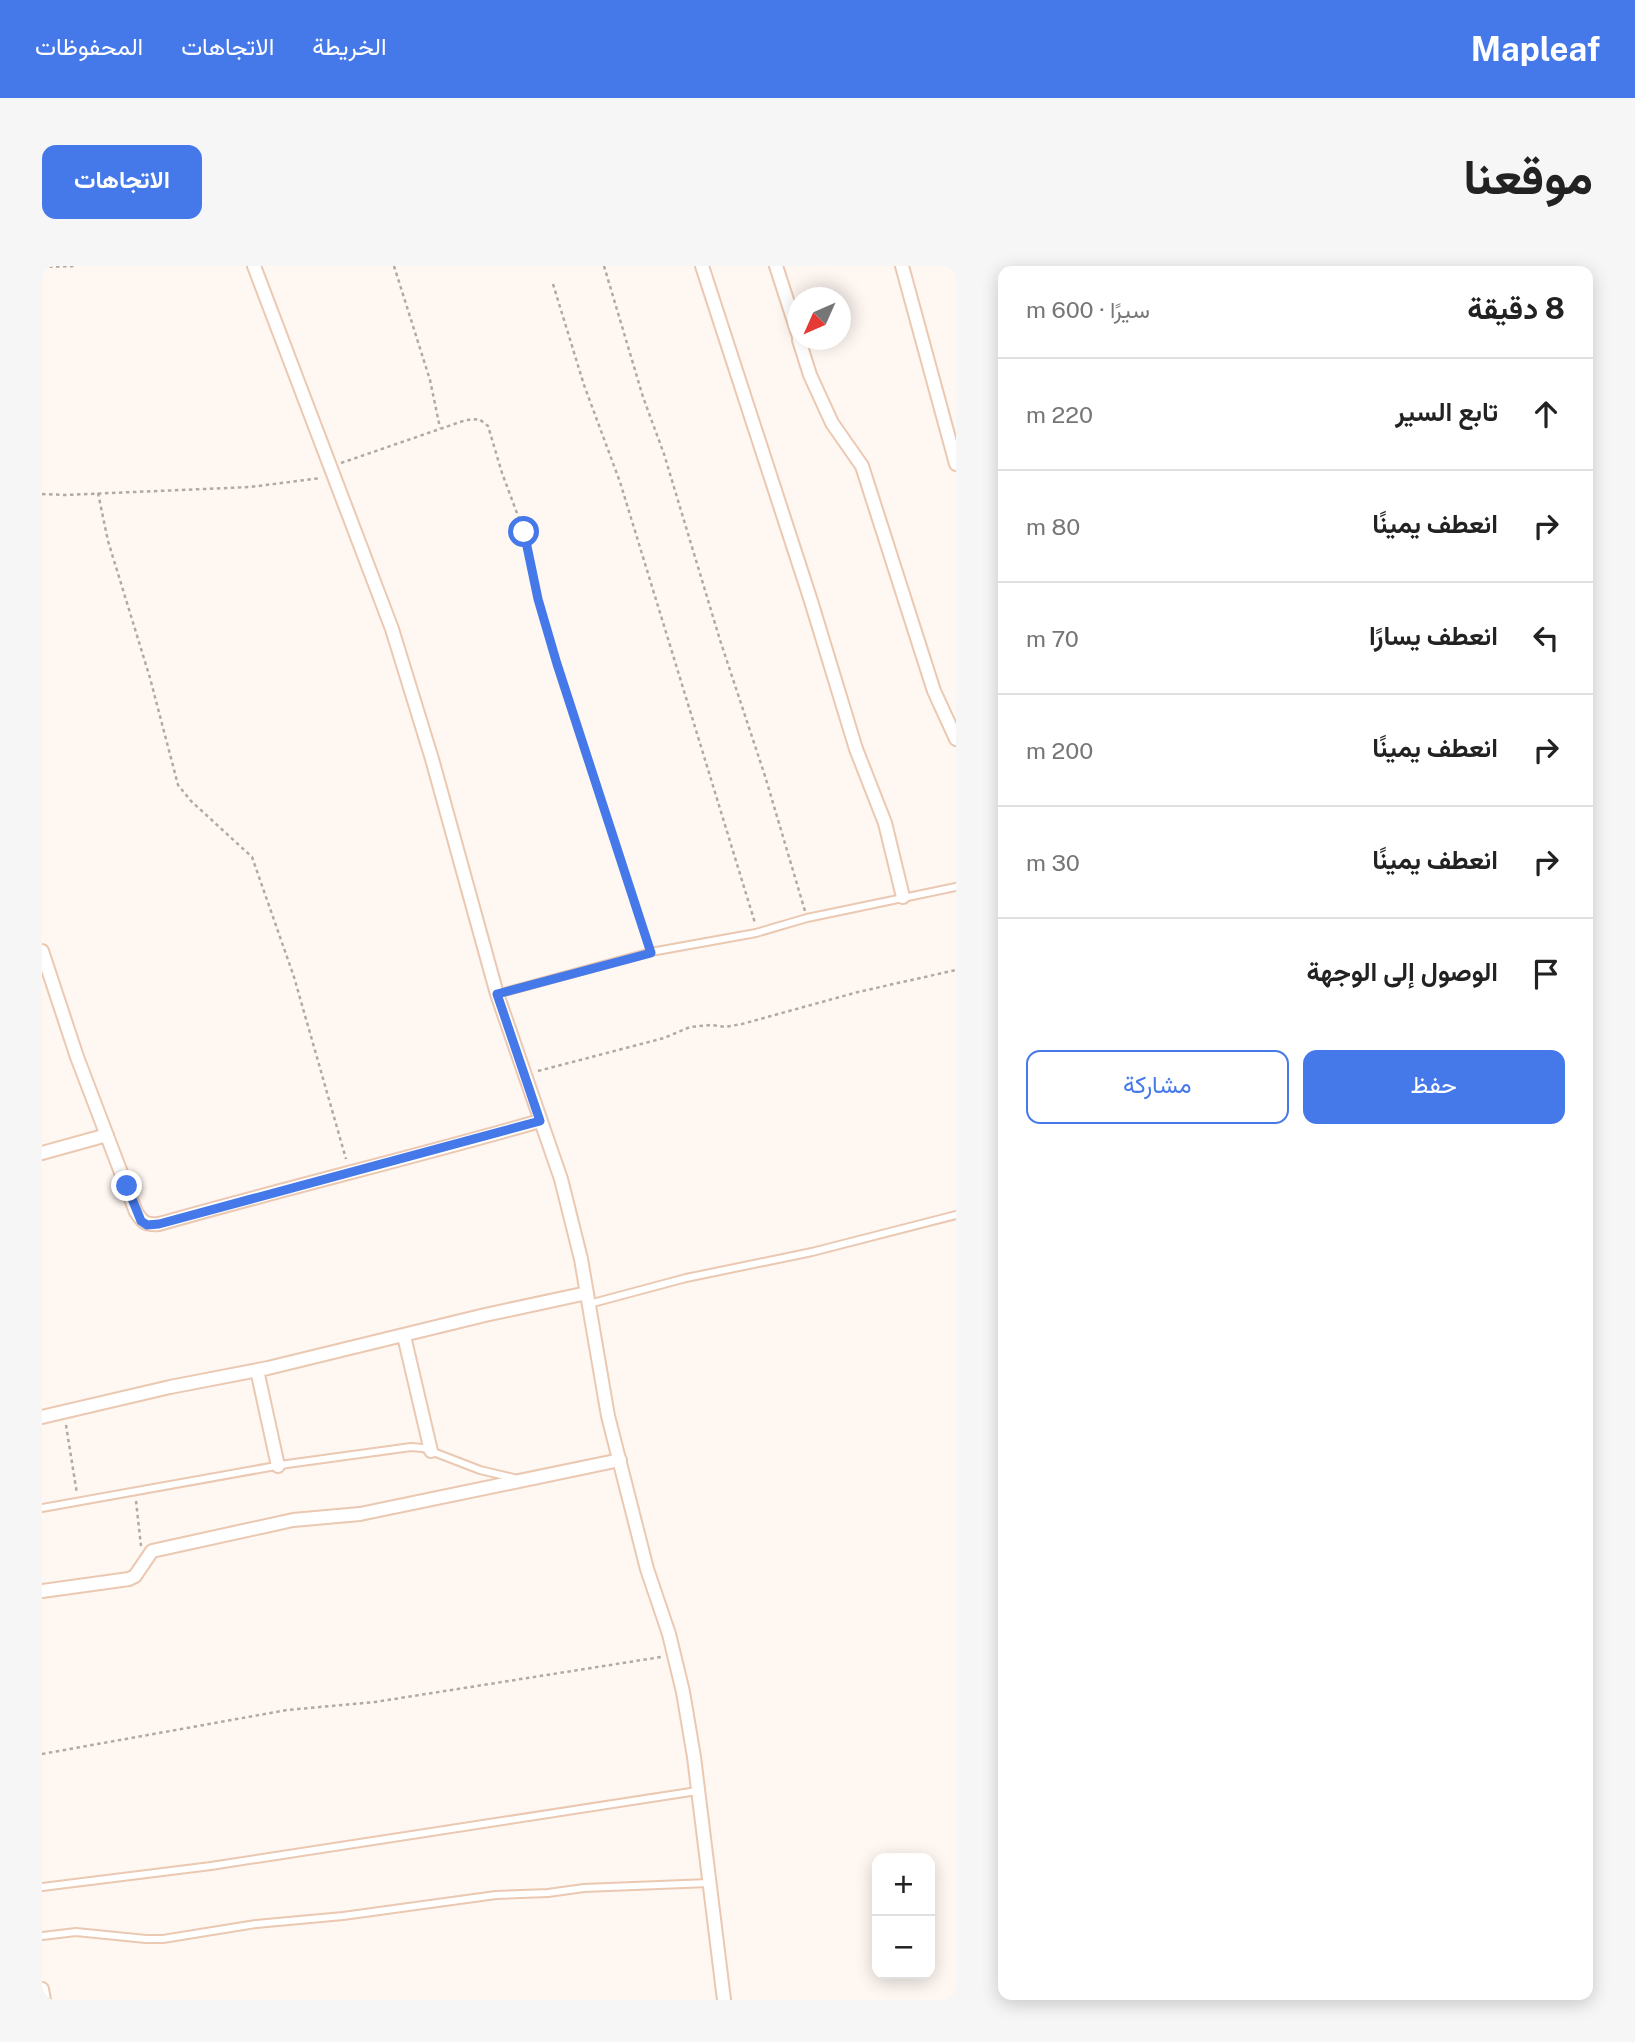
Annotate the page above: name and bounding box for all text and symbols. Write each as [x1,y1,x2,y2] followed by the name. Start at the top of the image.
[1471,30,1600,68] text: Mapleaf
[35,32,143,60] text: المحفوظات
[181,32,274,60] text: الاتجاهات
[312,32,387,60] text: الخريطة
[42,145,202,219] button: الاتجاهات
[1463,147,1593,205] text: موقعنا
[788,287,851,350] north arrow
[1467,290,1565,326] text: 8 دقيقة
[1026,296,1150,323] text: سيرًا · 600 m
[1527,395,1565,433] icon: ahead
[1395,396,1498,427] text: تابع السير
[1026,401,1093,428] text: 220 m
[1527,507,1565,545] icon: right
[1372,508,1498,539] text: انعطف يمينًا
[1026,513,1080,540] text: 80 m
[508,516,539,547] route start
[1527,619,1565,657] icon: left
[1369,620,1498,651] text: انعطف يسارًا
[1026,625,1079,652] text: 70 m
[1527,731,1565,769] icon: right
[1372,732,1498,763] text: انعطف يمينًا
[1026,737,1093,764] text: 200 m
[1527,843,1565,881] icon: right
[1372,844,1498,875] text: انعطف يمينًا
[1026,849,1080,876] text: 30 m
[1527,955,1565,993] icon: arrive
[1307,956,1498,987] text: الوصول إلى الوجهة
[1026,1050,1289,1124] button: مشاركة
[1303,1050,1565,1124] button: حفظ
[111,1170,142,1201] route end
[872,1853,935,1979] map controls
[872,1853,935,1916] button: +
[872,1916,935,1979] button: −

